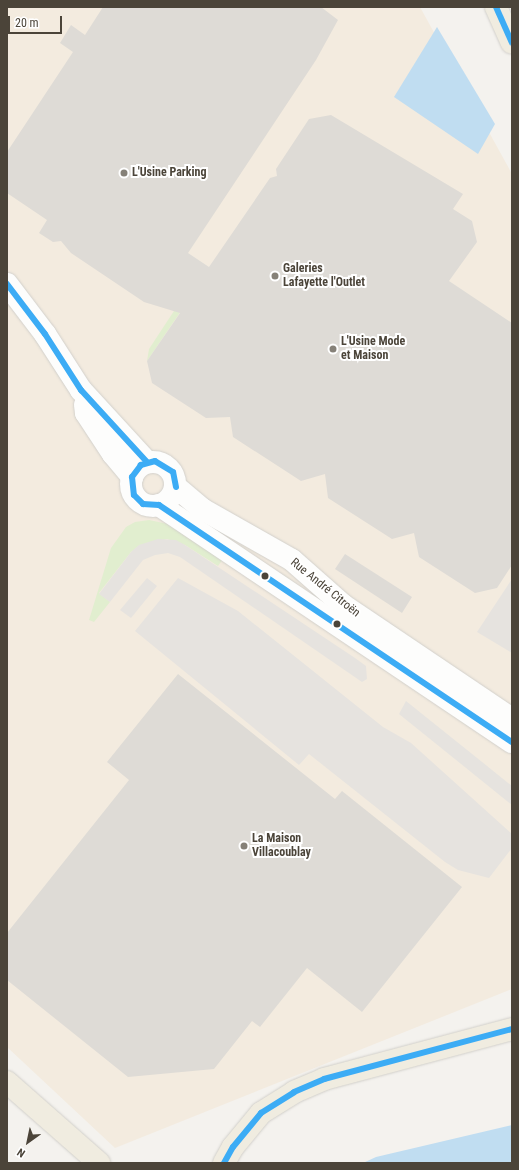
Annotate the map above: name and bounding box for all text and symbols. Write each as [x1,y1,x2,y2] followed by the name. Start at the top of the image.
[10,8,64,34] scale bar
[15,16,39,30] text: 20 m
[132,166,207,180] place label: L'Usine Parking
[119,168,129,178] marker: L'Usine Parking
[283,262,365,290] place label: Galeries Lafayette l'Outlet
[270,271,280,281] marker: Galeries Lafayette l'Outlet
[341,335,405,363] place label: L'Usine Mode et Maison
[328,344,338,354] marker: L'Usine Mode et Maison
[287,556,363,620] street label: Rue André Citroën
[260,571,270,581] unlabelled marker
[332,619,342,629] unlabelled marker
[252,832,311,860] place label: La Maison Villacoublay
[239,841,249,851] marker: La Maison Villacoublay
[8,1122,48,1162] north arrow
[15,1145,28,1160] text: N

